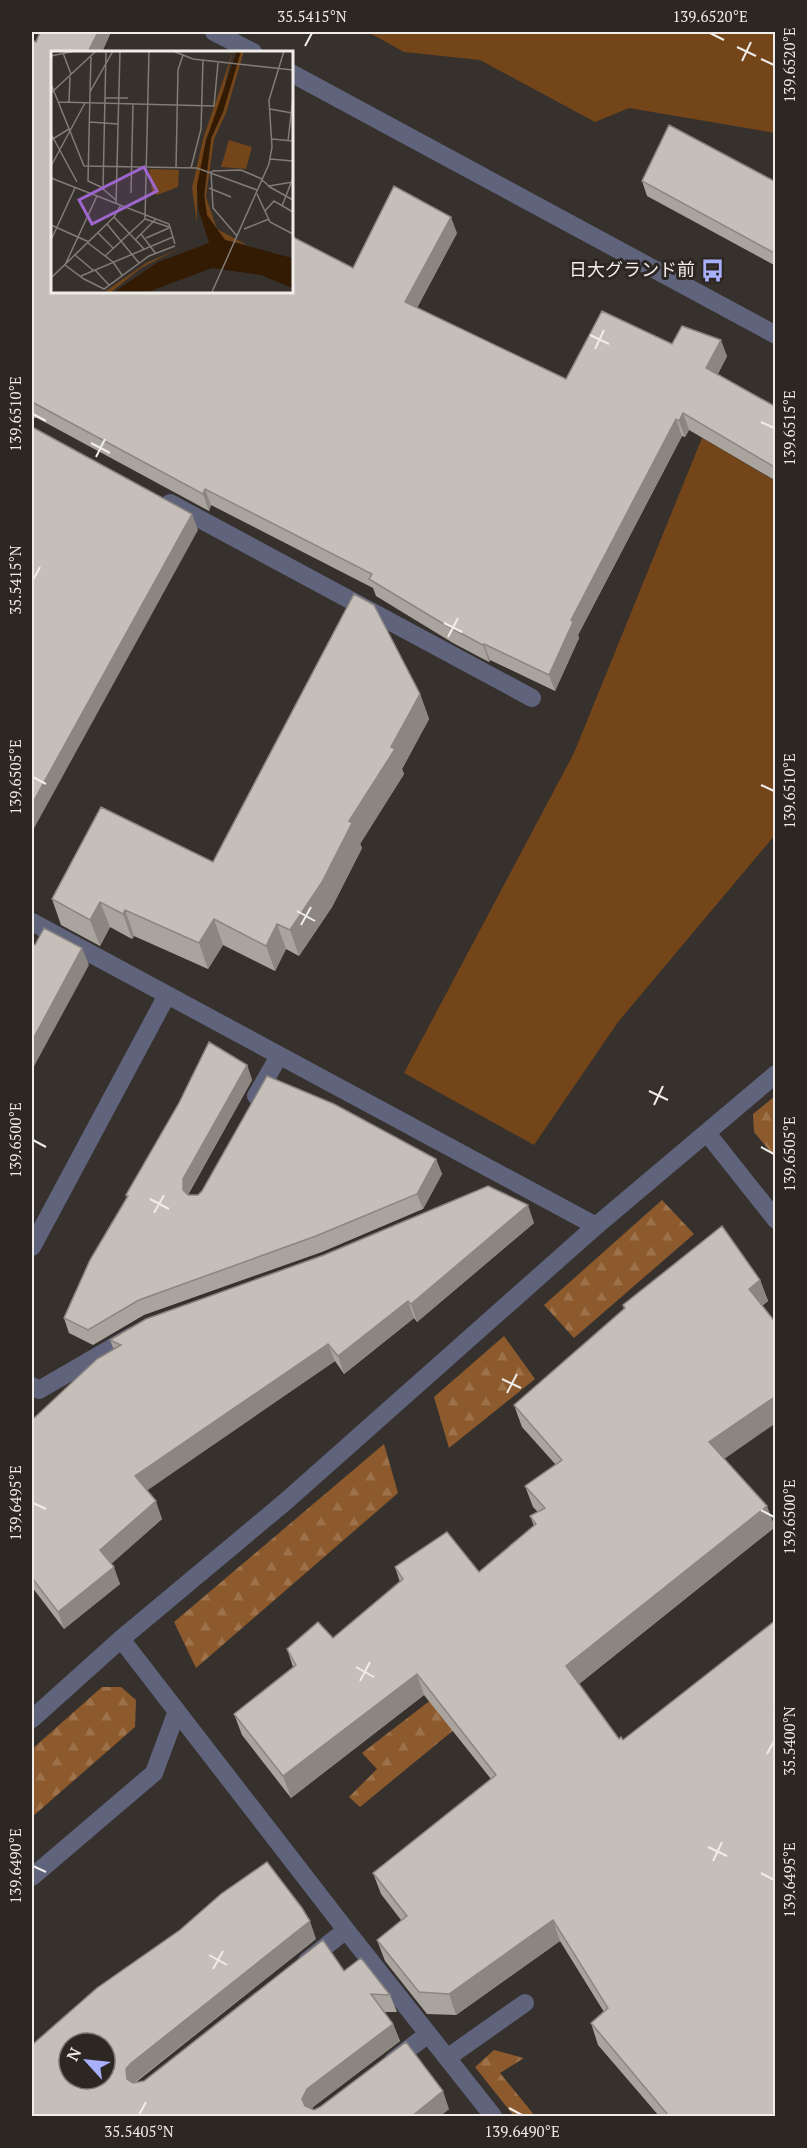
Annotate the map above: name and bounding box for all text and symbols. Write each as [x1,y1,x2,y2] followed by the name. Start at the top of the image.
[277,6,347,26] text: 35.5415°N
[672,6,748,26] text: 139.6520°E
[779,27,799,103] text: 139.6520°E
[51,51,292,292] inset map
[569,257,695,281] place label: 日大グランド前
[700,257,726,283] bus stop icon: 日大グランド前
[5,376,25,452] text: 139.6510°E
[779,390,799,466] text: 139.6515°E
[5,545,25,615] text: 35.5415°N
[5,739,25,815] text: 139.6505°E
[779,753,799,829] text: 139.6510°E
[5,1102,25,1178] text: 139.6500°E
[779,1116,799,1192] text: 139.6505°E
[5,1465,25,1541] text: 139.6495°E
[779,1479,799,1555] text: 139.6500°E
[779,1706,799,1776] text: 35.5400°N
[5,1828,25,1904] text: 139.6490°E
[779,1842,799,1918] text: 139.6495°E
[57,2031,117,2091] north arrow
[61,2044,86,2065] text: N
[104,2121,174,2141] text: 35.5405°N
[484,2121,560,2141] text: 139.6490°E

